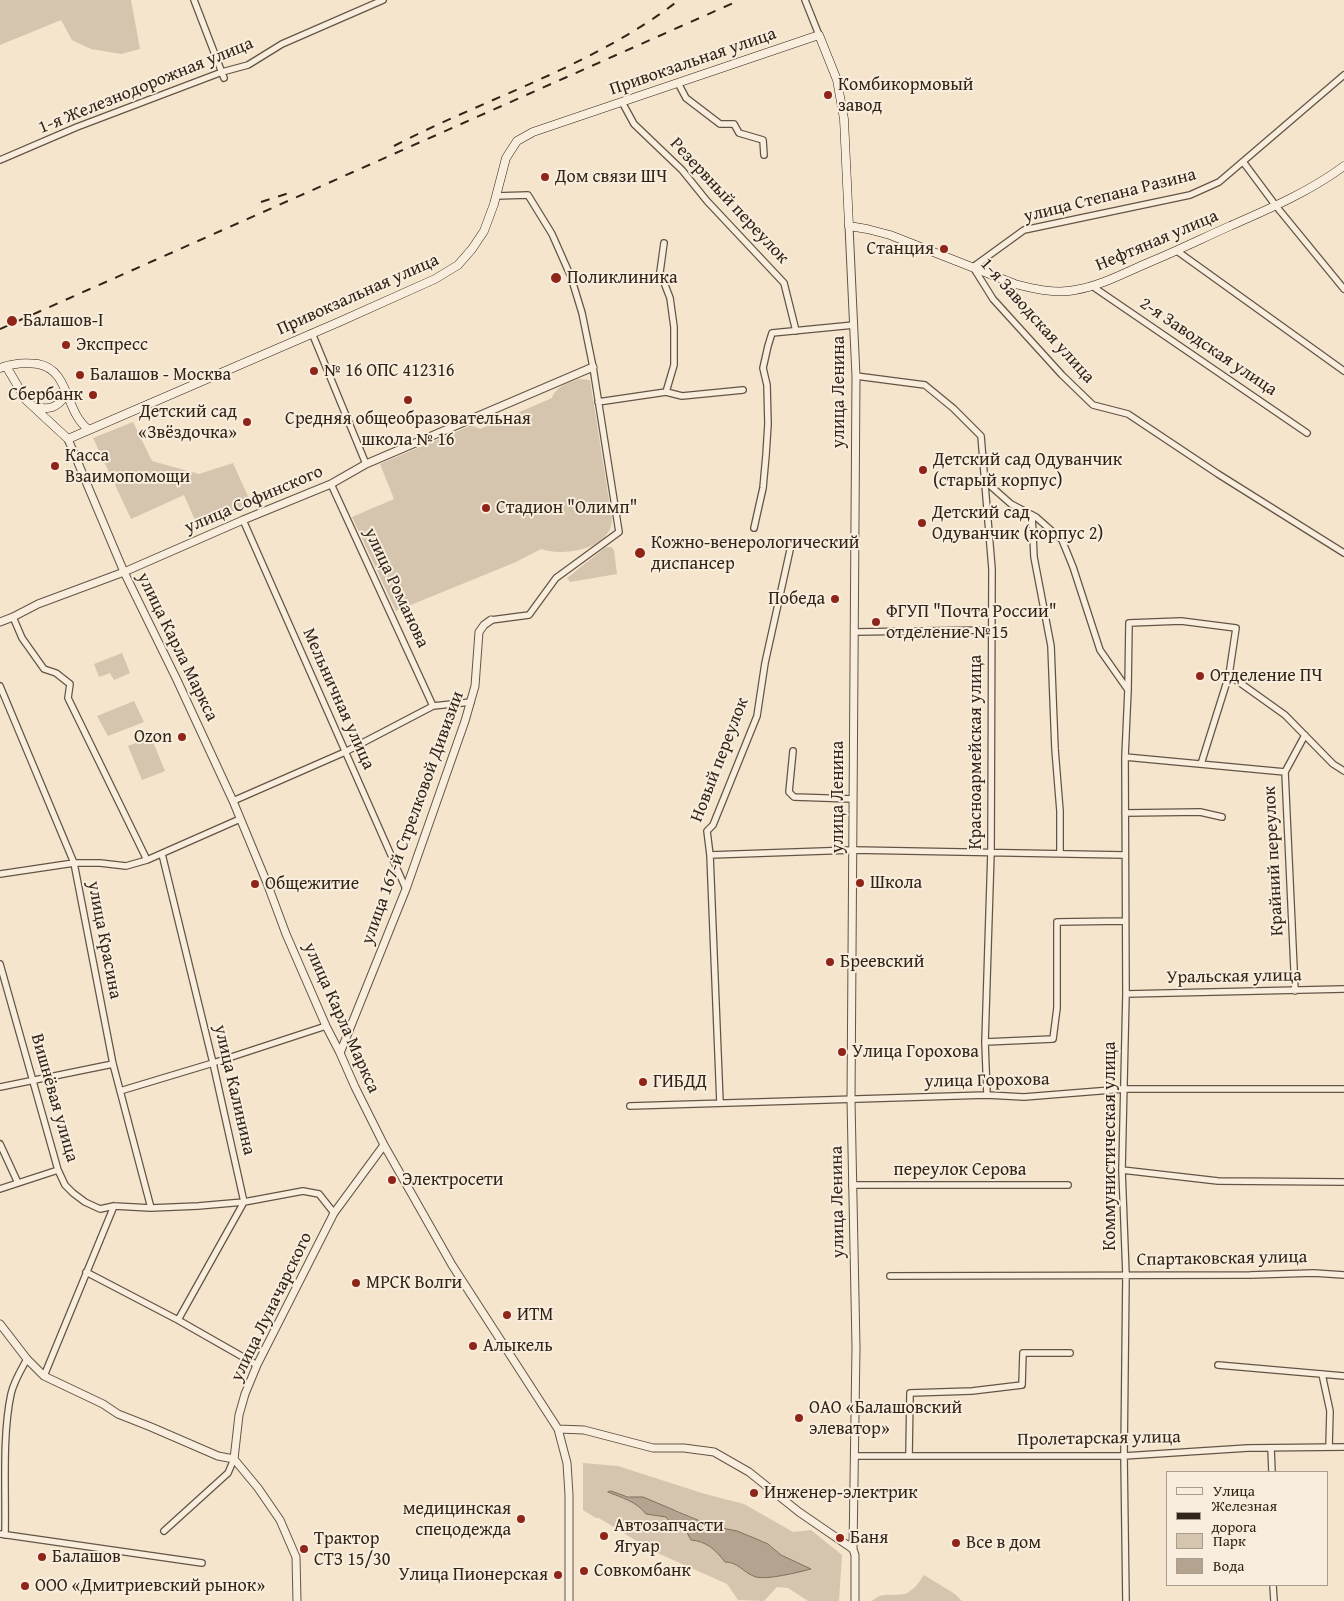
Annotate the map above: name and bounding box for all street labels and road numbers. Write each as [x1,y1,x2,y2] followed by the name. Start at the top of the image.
[607,23,779,101] street label: Привокзальная улица
[35,33,257,139] street label: 1-я Железнодорожная улица
[665,133,793,269] street label: Резервный переулок
[1022,164,1198,228] street label: улица Степана Разина
[1093,205,1221,277] street label: Нефтяная улица
[274,250,442,340] street label: Привокзальная улица
[975,254,1099,388] street label: 1-я Заводская улица
[1135,293,1281,401] street label: 2-я Заводская улица
[828,336,850,448] street label: улица Ленина
[182,461,326,539] street label: улица Софинского
[359,525,433,651] street label: улица Романова
[132,569,222,725] street label: улица Карла Маркса
[297,625,379,773] street label: Мельничная улица
[965,655,987,849] street label: Красноармейская улица
[357,688,469,948] street label: улица 167-й Стрелковой Дивизии
[686,695,754,825] street label: Новый переулок
[827,741,849,853] street label: улица Ленина
[1259,785,1289,937] street label: Крайний переулок
[82,879,126,1001] street label: улица Красина
[298,939,384,1097] street label: улица Карла Маркса
[1166,965,1302,989] street label: Уральская улица
[209,1023,259,1157] street label: улица Калинина
[25,1031,83,1165] street label: Вишнёвая улица
[1099,1041,1121,1251] street label: Коммунистическая улица
[924,1069,1050,1093] street label: улица Горохова
[826,1146,850,1258] street label: улица Ленина
[894,1159,1026,1181] street label: переулок Серова
[226,1229,318,1385] street label: улица Луначарского
[1137,1247,1307,1271] street label: Спартаковская улица
[1017,1427,1181,1451] street label: Пролетарская улица

